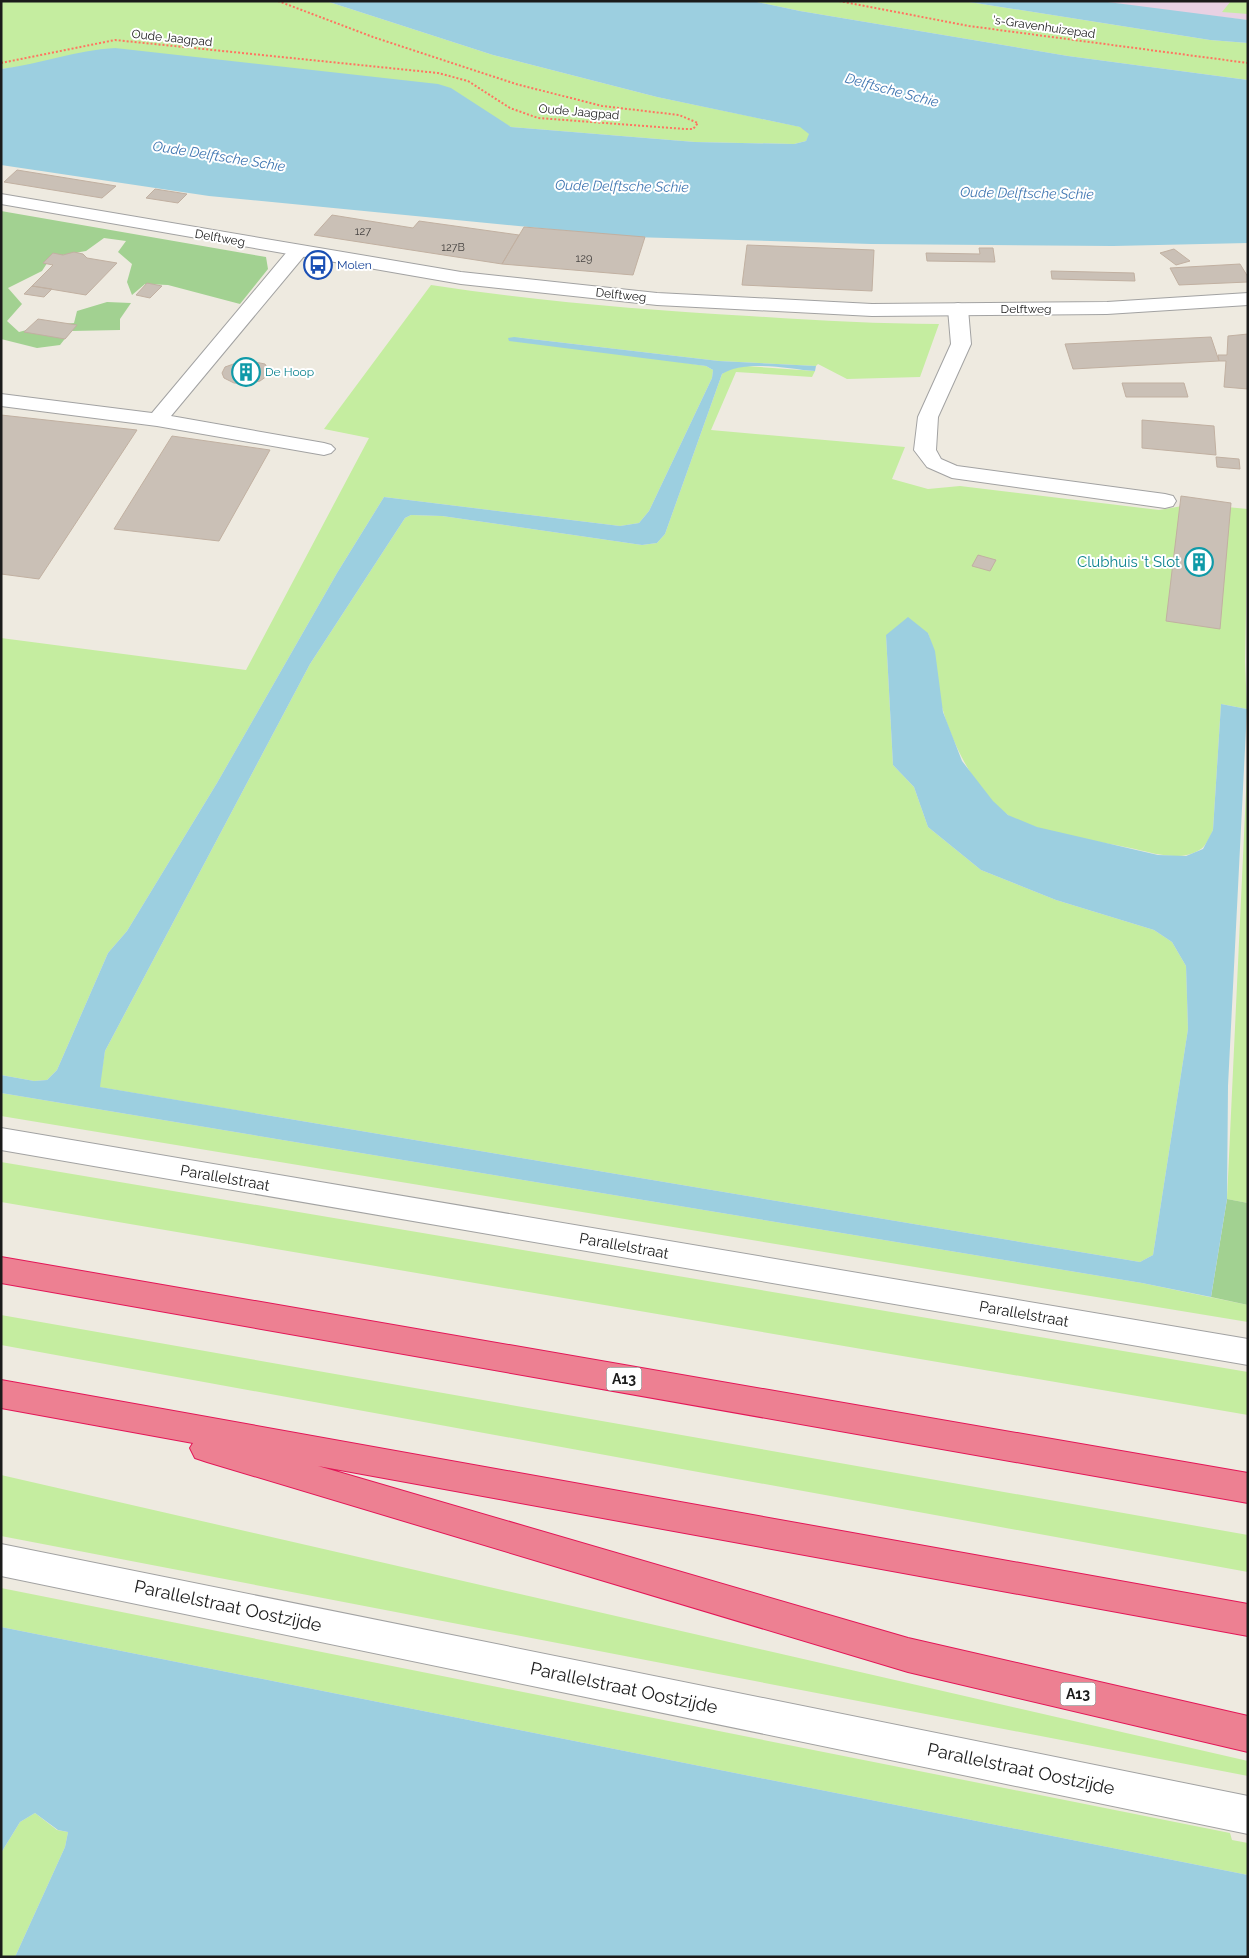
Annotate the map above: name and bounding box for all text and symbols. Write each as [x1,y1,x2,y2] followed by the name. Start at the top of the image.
[992,13,1096,41] street label: 's-Gravenhuizepad
[131,27,213,49] street label: Oude Jaagpad
[843,70,941,110] water label: Delftsche Schie
[538,101,620,123] street label: Oude Jaagpad
[152,138,287,174] water label: Oude Delftsche Schie
[555,177,690,195] water label: Oude Delftsche Schie
[960,184,1095,202] water label: Oude Delftsche Schie
[355,225,371,238] house number: 127
[194,227,246,249] street label: Delftweg
[441,241,465,254] house number: 127B
[303,250,333,280] bus stop icon: Molen
[576,252,592,265] house number: 129
[337,258,372,272] place label: Molen
[595,285,647,305] street label: Delftweg
[1001,302,1051,316] street label: Delftweg
[231,357,261,387] building icon: De Hoop
[265,365,314,379] place label: De Hoop
[1184,547,1214,577] building icon: Clubhuis 't Slot
[1077,553,1180,571] place label: Clubhuis 't Slot
[179,1161,271,1195] street label: Parallelstraat
[578,1229,670,1263] street label: Parallelstraat
[978,1297,1070,1331] street label: Parallelstraat
[606,1368,642,1390] road number: A13
[133,1575,324,1636] street label: Parallelstraat Oostzijde
[529,1657,720,1718] street label: Parallelstraat Oostzijde
[1060,1682,1096,1706] road number: A13
[926,1738,1117,1799] street label: Parallelstraat Oostzijde

